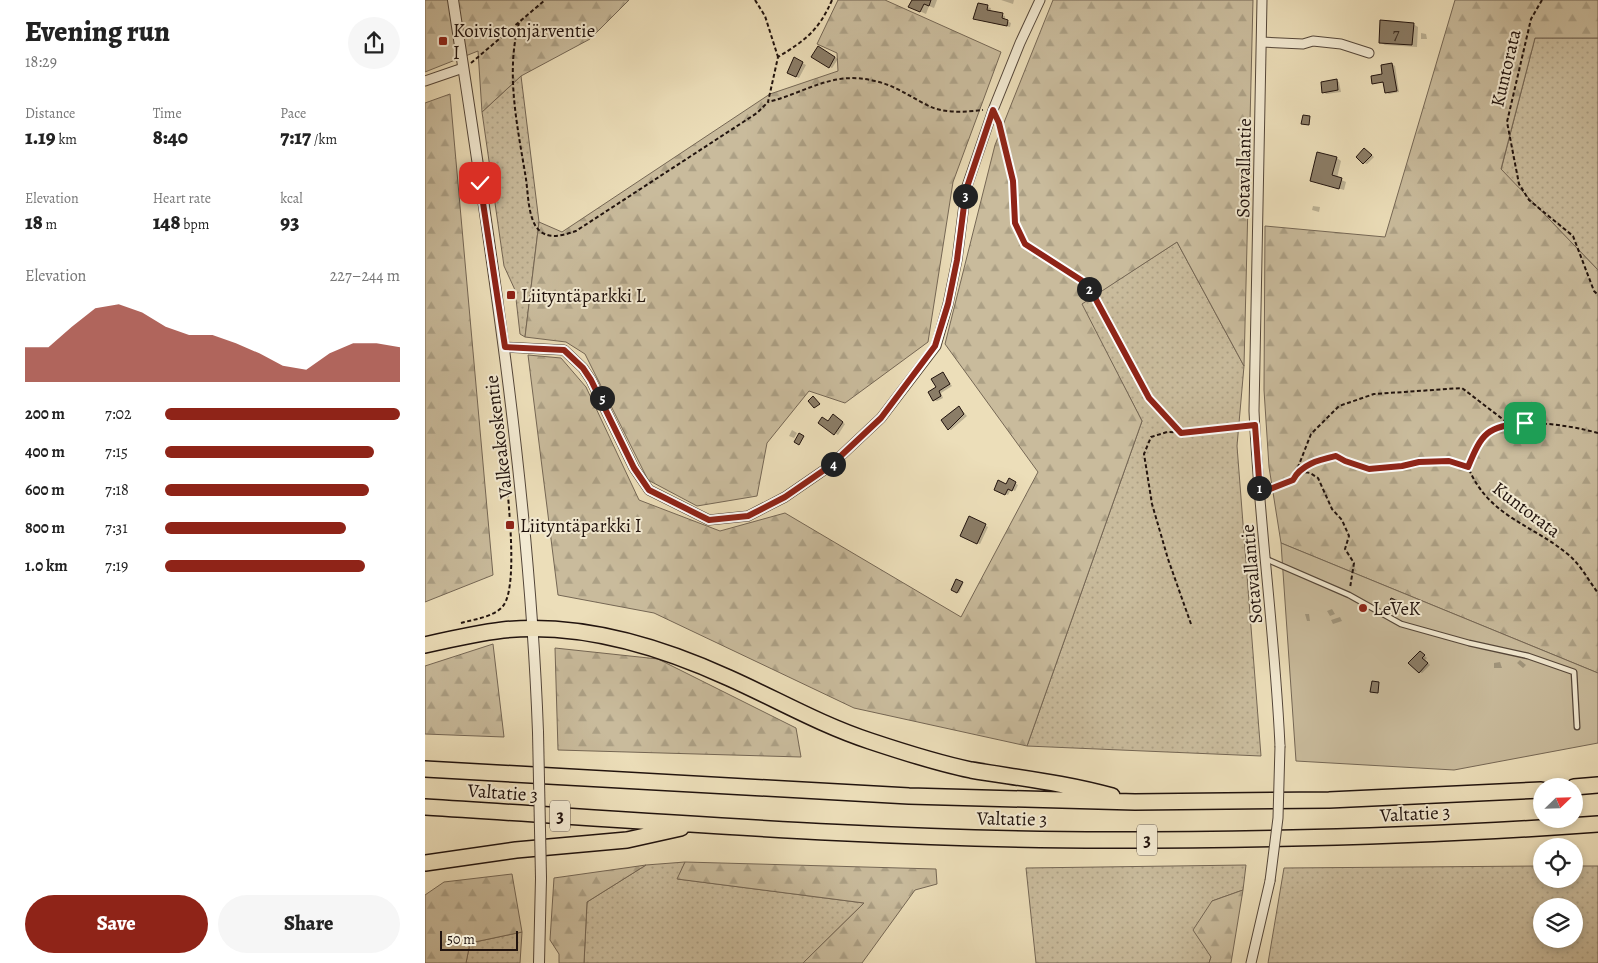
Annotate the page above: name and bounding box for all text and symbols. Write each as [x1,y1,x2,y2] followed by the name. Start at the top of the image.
[25,13,170,51] text: Evening run
[348,17,400,69] button: share
[453,18,595,66] place label: Koivistonjärventie I
[1393,23,1400,45] house number: 7
[1484,27,1528,110] street label: Kuntorata
[437,35,449,47] marker: Koivistonjärventie I
[25,51,57,73] text: 18:29
[25,104,75,123] text: Distance
[153,104,182,123] text: Time
[280,104,306,123] text: Pace
[1230,118,1258,218] street label: Sotavallantie
[25,123,56,151] text: 1.19
[153,123,188,151] text: 8:40
[280,123,311,151] text: 7:17
[56,130,77,149] text: km
[311,130,337,149] text: /km
[459,162,501,204] pin
[466,169,494,197] icon: check
[953,184,977,208] pin: 3
[962,187,969,206] text: 3
[25,189,79,208] text: Elevation
[153,189,211,208] text: Heart rate
[280,189,303,208] text: kcal
[25,208,43,236] text: 18
[153,208,180,236] text: 148
[280,208,299,236] text: 93
[43,215,57,234] text: m
[180,215,209,234] text: bpm
[25,265,86,287] text: Elevation
[330,265,400,287] text: 227–244 m
[1077,276,1101,302] pin: 2
[1086,280,1093,299] text: 2
[521,283,646,309] place label: Liityntäparkki L
[505,289,517,301] marker: Liityntäparkki L
[479,374,520,501] street label: Valkeakoskentie
[589,386,615,410] pin: 5
[600,389,605,408] text: 5
[1504,402,1546,444] pin
[25,403,65,425] text: 200 m
[105,403,132,425] text: 7:02
[1511,409,1539,437] icon: arrive
[25,441,65,463] text: 400 m
[105,441,128,463] text: 7:15
[821,452,845,476] pin: 4
[830,455,837,474] text: 4
[1247,476,1271,500] pin: 1
[1487,476,1566,544] street label: Kuntorata
[25,479,65,501] text: 600 m
[105,479,129,501] text: 7:18
[1257,479,1262,498] text: 1
[520,513,642,539] place label: Liityntäparkki I
[25,517,65,539] text: 800 m
[105,517,128,539] text: 7:31
[504,519,516,531] marker: Liityntäparkki I
[1235,523,1269,625] street label: Sotavallantie
[25,555,68,577] text: 1.0 km
[105,555,128,577] text: 7:19
[1373,596,1420,622] place label: LeVeK
[1357,602,1369,614] marker: LeVeK
[466,778,539,808] street label: Valtatie 3
[1533,778,1583,828] north arrow
[1533,778,1583,948] map controls
[1378,799,1451,829] street label: Valtatie 3
[550,800,570,831] road number: 3
[976,805,1047,833] street label: Valtatie 3
[1137,824,1157,856] road number: 3
[1533,838,1583,888] button: locate
[25,895,208,953] button: Save
[218,895,400,953] button: Share
[1533,898,1583,948] button: layers
[440,928,517,951] scale bar
[447,930,475,949] text: 50 m

